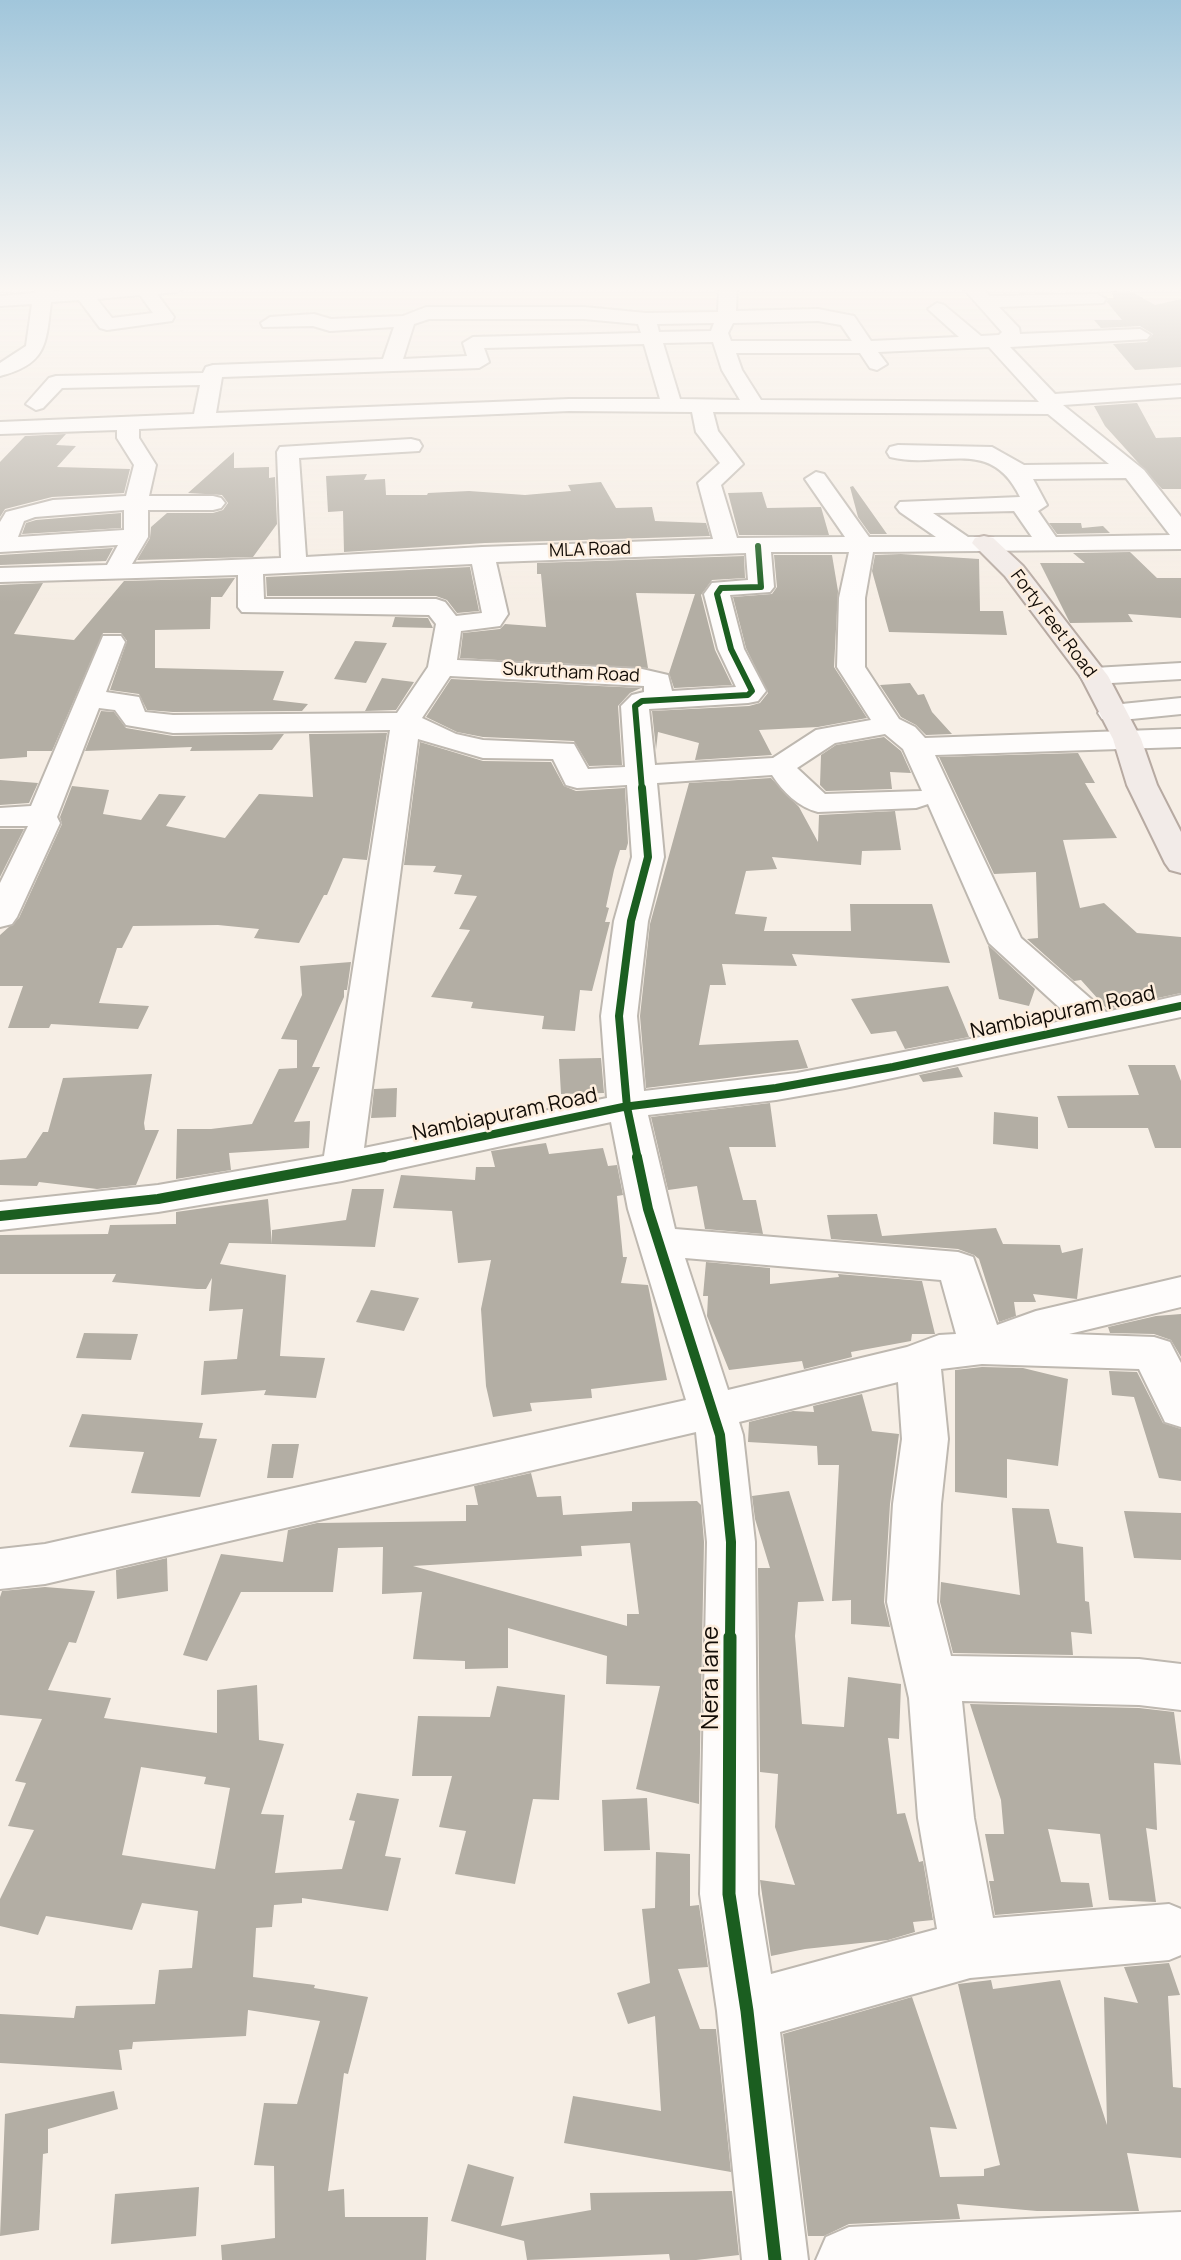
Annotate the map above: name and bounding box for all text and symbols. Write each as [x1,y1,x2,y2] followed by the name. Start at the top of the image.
[549,538,631,562] street label: MLA Road
[1005,566,1101,682] street label: Forty Feet Road
[502,659,640,687] street label: Sukrutham Road
[968,981,1158,1045] street label: Nambiapuram Road
[410,1083,600,1147] street label: Nambiapuram Road
[697,1626,725,1730] street label: Nera lane

